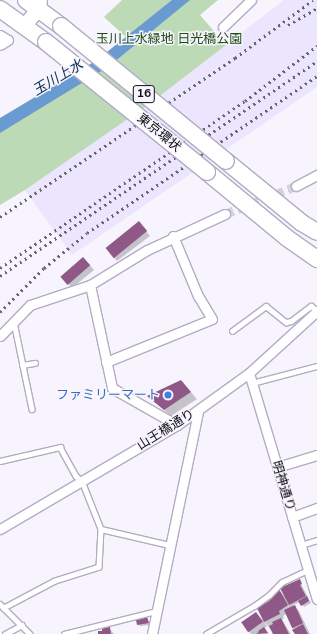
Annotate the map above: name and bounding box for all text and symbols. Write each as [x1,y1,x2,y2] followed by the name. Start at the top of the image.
[96,31,242,47] park label: 玉川上水緑地 日光橋公園
[30,56,86,100] water label: 玉川上水
[132,84,156,104] road number: 16
[134,111,184,155] street label: 東京環状
[56,387,160,403] place label: ファミリーマート
[163,390,173,400] marker: ファミリーマート
[134,406,198,454] street label: 山王橋通り
[268,459,298,513] street label: 明神通り

